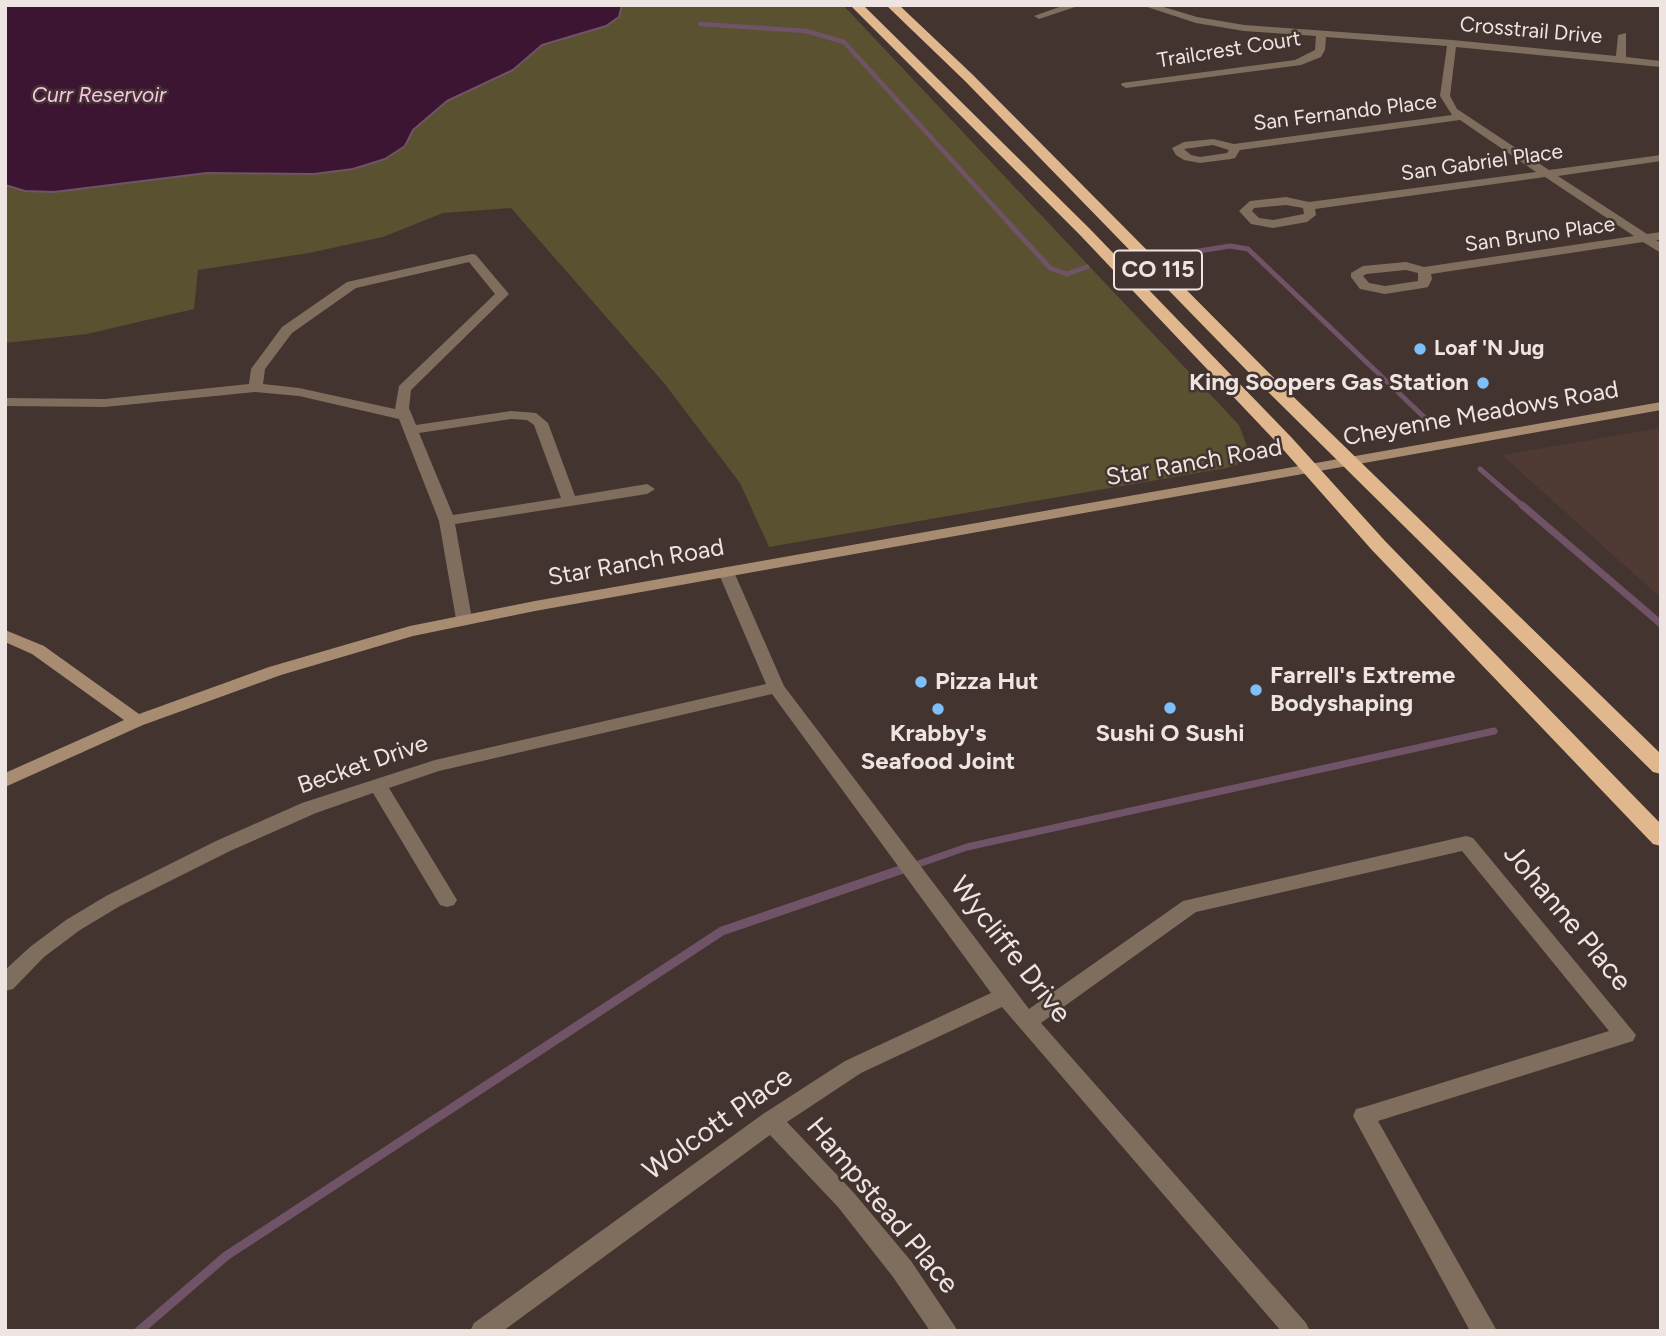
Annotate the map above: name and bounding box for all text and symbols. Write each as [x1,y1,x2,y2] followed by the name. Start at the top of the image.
[1459,12,1603,50] street label: Crosstrail Drive
[1156,26,1302,74] street label: Trailcrest Court
[32,83,166,109] water label: Curr Reservoir
[1252,89,1438,137] street label: San Fernando Place
[1400,139,1564,187] street label: San Gabriel Place
[1463,212,1617,258] street label: San Bruno Place
[1114,250,1202,290] road number: CO 115
[1434,336,1544,362] place label: Loaf 'N Jug
[1412,341,1428,357] marker: Loaf 'N Jug
[1189,369,1469,397] place label: King Soopers Gas Station
[1475,375,1491,391] marker: King Soopers Gas Station
[1341,376,1621,452] street label: Cheyenne Meadows Road
[1104,433,1284,493] street label: Star Ranch Road
[546,533,726,593] street label: Star Ranch Road
[1270,662,1455,718] place label: Farrell's Extreme Bodyshaping
[935,668,1038,696] place label: Pizza Hut
[913,674,929,690] marker: Pizza Hut
[1248,682,1264,698] marker: Farrell's Extreme Bodyshaping
[1162,700,1178,716] marker: Sushi O Sushi
[930,701,946,717] marker: Krabby's Seafood Joint
[861,720,1015,776] place label: Krabby's Seafood Joint
[1095,720,1245,748] place label: Sushi O Sushi
[294,729,432,801] street label: Becket Drive
[1496,838,1638,998] street label: Johanne Place
[942,870,1078,1030] street label: Wycliffe Drive
[637,1060,799,1188] street label: Wolcott Place
[799,1111,965,1301] street label: Hampstead Place

